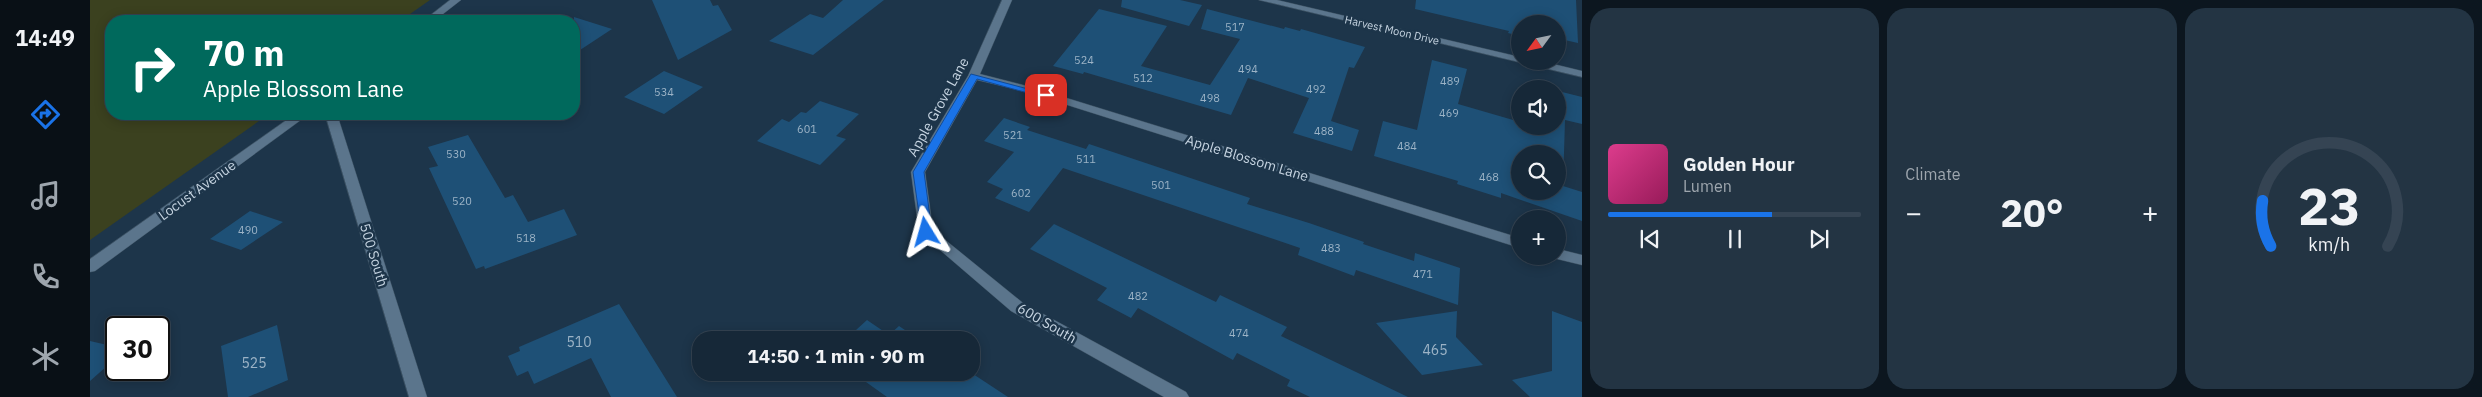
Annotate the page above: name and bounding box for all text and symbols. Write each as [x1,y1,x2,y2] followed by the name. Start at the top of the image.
[1343,12,1441,48] street label: Harvest Moon Drive
[1511,15,1566,70] north arrow
[1511,15,1566,265] map controls
[1225,20,1245,34] house number: 517
[15,23,75,52] text: 14:49
[203,30,285,76] text: 70 m
[120,35,185,100] icon: right
[1074,53,1094,67] house number: 524
[903,54,973,160] street label: Apple Grove Lane
[1238,62,1258,76] house number: 494
[1133,71,1153,85] house number: 512
[203,74,404,103] text: Apple Blossom Lane
[1025,74,1067,116] pin
[1440,74,1460,88] house number: 489
[1511,80,1566,135] button: sound
[1032,81,1060,109] icon: arrive
[1306,82,1326,96] house number: 492
[654,85,674,99] house number: 534
[1200,91,1220,105] house number: 498
[28,97,63,132] icon: directions
[1439,106,1459,120] house number: 469
[797,122,817,136] house number: 601
[1314,124,1334,138] house number: 488
[1003,128,1023,142] house number: 521
[1183,131,1311,185] street label: Apple Blossom Lane
[1397,139,1417,153] house number: 484
[1511,145,1566,200] button: search
[446,147,466,161] house number: 530
[1076,152,1096,166] house number: 511
[1683,152,1795,176] text: Golden Hour
[155,156,240,224] street label: Locust Avenue
[1905,164,1960,184] text: Climate
[1479,170,1499,184] house number: 468
[2298,172,2361,239] text: 23
[1683,176,1732,196] text: Lumen
[28,178,63,213] icon: music
[1151,178,1171,192] house number: 501
[1011,186,1031,200] house number: 602
[2000,188,2064,237] text: 20°
[452,194,472,208] house number: 520
[1905,194,1922,231] text: −
[2142,194,2159,231] text: +
[899,205,951,257] position arrow
[1511,210,1566,265] button: +
[356,221,392,289] street label: 500 South
[238,223,258,237] house number: 490
[1636,225,1664,253] icon: previous
[1721,225,1749,253] icon: pause
[1805,225,1833,253] icon: next
[516,231,536,245] house number: 518
[2308,233,2350,256] text: km/h
[1321,241,1341,255] house number: 483
[28,259,63,294] icon: phone
[1413,267,1433,281] house number: 471
[1128,289,1148,303] house number: 482
[1014,299,1080,347] street label: 600 South
[105,316,170,381] speed limit sign: 30
[1229,326,1249,340] house number: 474
[566,333,592,351] house number: 510
[28,339,63,374] icon: climate
[1422,341,1448,359] house number: 465
[747,344,925,368] text: 14:50 · 1 min · 90 m
[241,354,267,372] house number: 525

